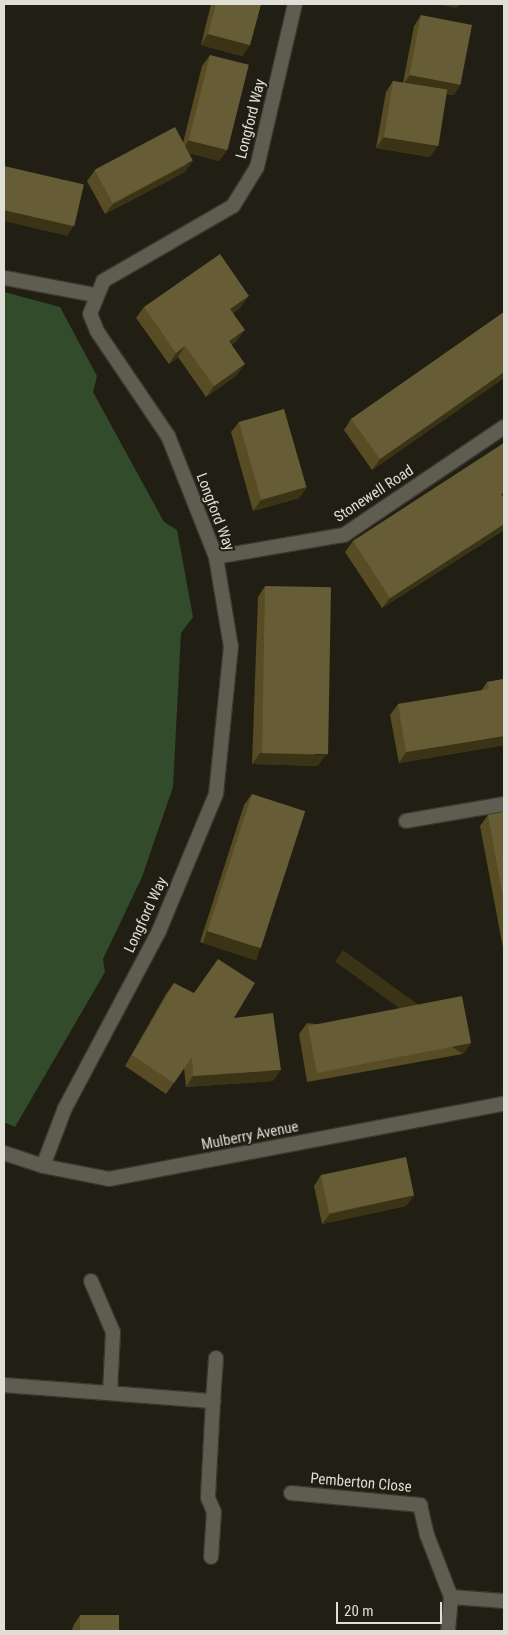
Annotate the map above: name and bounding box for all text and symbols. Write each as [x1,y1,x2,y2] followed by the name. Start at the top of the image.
[232,77,270,161] street label: Longford Way
[331,462,417,526] street label: Stonewell Road
[192,471,238,553] street label: Longford Way
[121,874,171,956] street label: Longford Way
[200,1118,300,1154] street label: Mulberry Avenue
[310,1470,412,1496] street label: Pemberton Close
[338,1592,444,1624] scale bar
[344,1602,374,1620] text: 20 m

